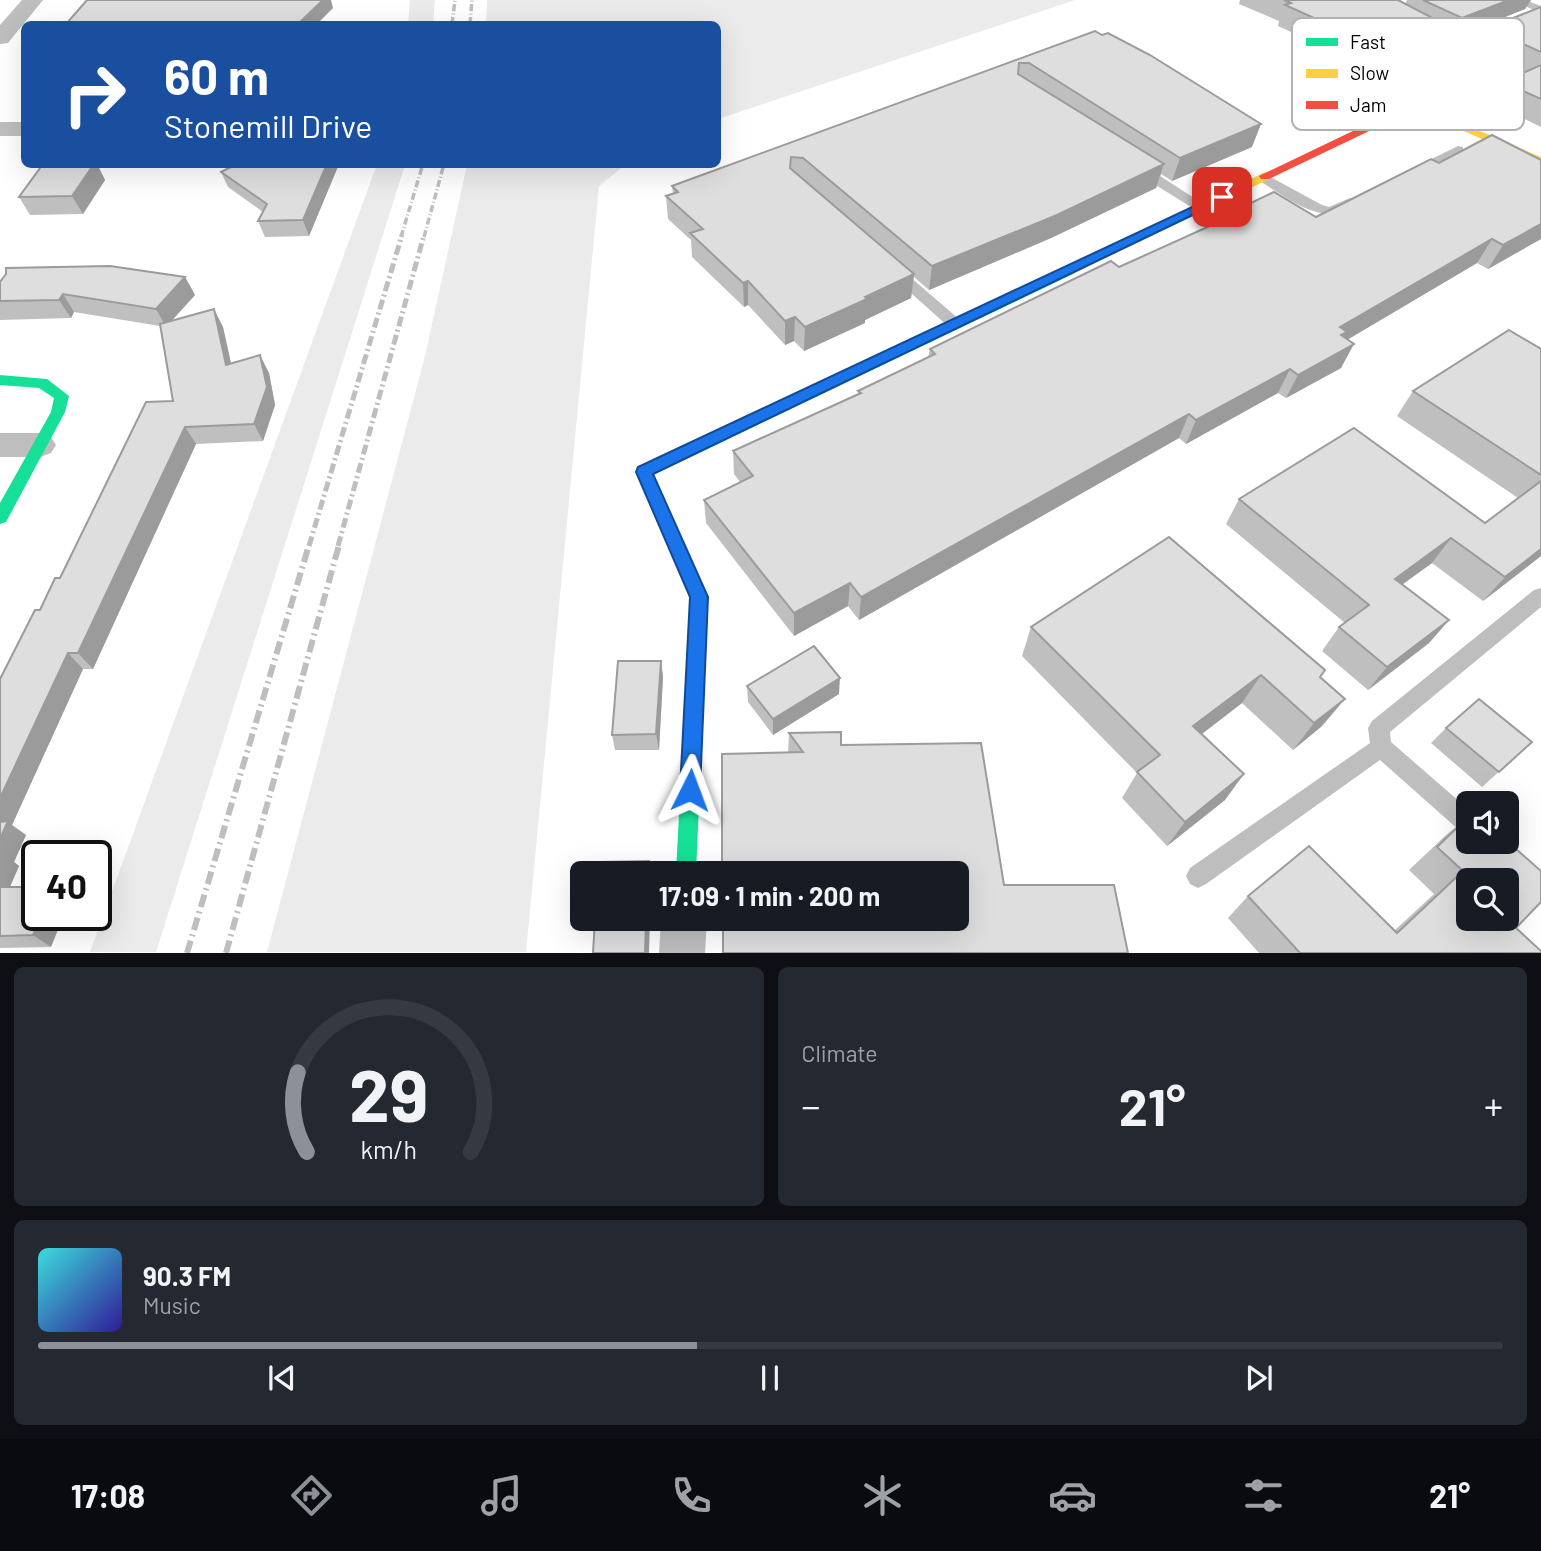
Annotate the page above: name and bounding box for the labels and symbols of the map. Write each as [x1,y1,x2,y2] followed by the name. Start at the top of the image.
[1292,18,1524,130] legend
[1350,30,1386,53] text: Fast
[1350,61,1389,84] text: Slow
[1350,93,1386,116] text: Jam
[1192,167,1252,227] pin
[653,753,727,827] position arrow
[21,840,112,931] speed limit sign: 40

